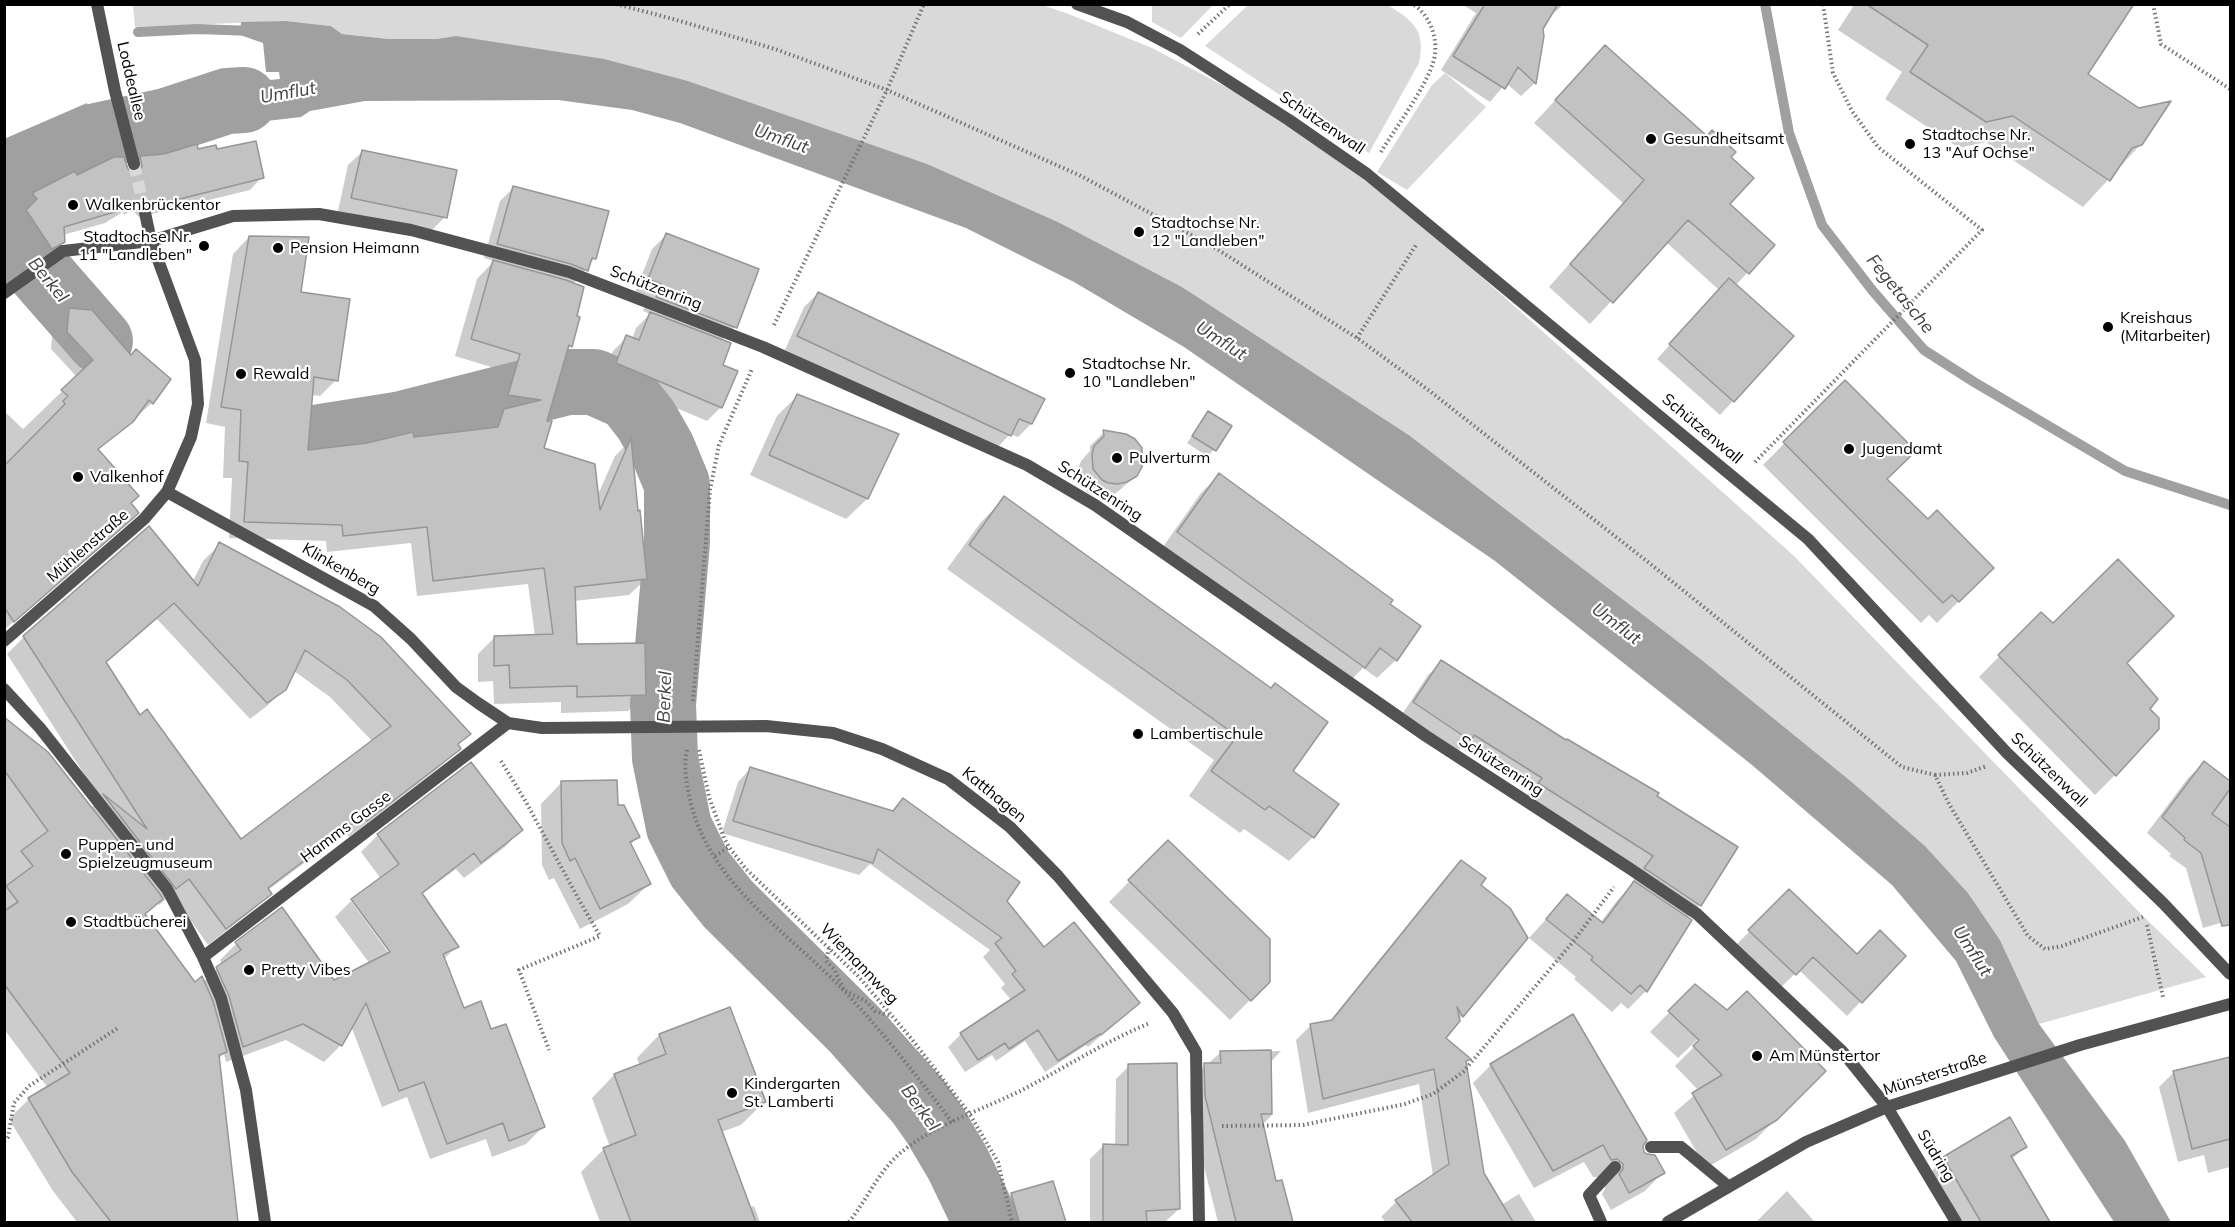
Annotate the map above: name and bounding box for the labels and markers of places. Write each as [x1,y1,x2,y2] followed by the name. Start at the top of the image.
[1922,125,2035,163] place label: Stadtochse Nr. 13 "Auf Ochse"
[1663,129,1784,149] place label: Gesundheitsamt
[1644,132,1658,146] marker: Gesundheitsamt
[1903,137,1917,151] marker: Stadtochse Nr. 13 "Auf Ochse"
[85,195,221,215] place label: Walkenbrückentor
[66,198,80,212] marker: Walkenbrückentor
[1151,213,1264,251] place label: Stadtochse Nr. 12 "Landleben"
[1132,225,1146,239] marker: Stadtochse Nr. 12 "Landleben"
[79,227,192,265] place label: Stadtochse Nr. 11 "Landleben"
[290,238,420,258] place label: Pension Heimann
[197,239,211,253] marker: Stadtochse Nr. 11 "Landleben"
[271,241,285,255] marker: Pension Heimann
[2120,308,2211,346] place label: Kreishaus (Mitarbeiter)
[2101,320,2115,334] marker: Kreishaus (Mitarbeiter)
[1082,354,1195,392] place label: Stadtochse Nr. 10 "Landleben"
[253,364,309,384] place label: Rewald
[1063,366,1077,380] marker: Stadtochse Nr. 10 "Landleben"
[234,367,248,381] marker: Rewald
[1861,439,1942,459] place label: Jugendamt
[1842,442,1856,456] marker: Jugendamt
[1129,448,1210,468] place label: Pulverturm
[1110,451,1124,465] marker: Pulverturm
[90,467,164,487] place label: Valkenhof
[71,470,85,484] marker: Valkenhof
[1150,724,1263,744] place label: Lambertischule
[1131,727,1145,741] marker: Lambertischule
[78,835,213,873] place label: Puppen- und Spielzeugmuseum
[59,847,73,861] marker: Puppen- und Spielzeugmuseum
[83,912,186,932] place label: Stadtbücherei
[64,915,78,929] marker: Stadtbücherei
[261,960,351,980] place label: Pretty Vibes
[242,963,256,977] marker: Pretty Vibes
[1769,1046,1880,1066] place label: Am Münstertor
[1750,1049,1764,1063] marker: Am Münstertor
[744,1074,840,1112] place label: Kindergarten St. Lamberti
[725,1086,739,1100] marker: Kindergarten St. Lamberti

